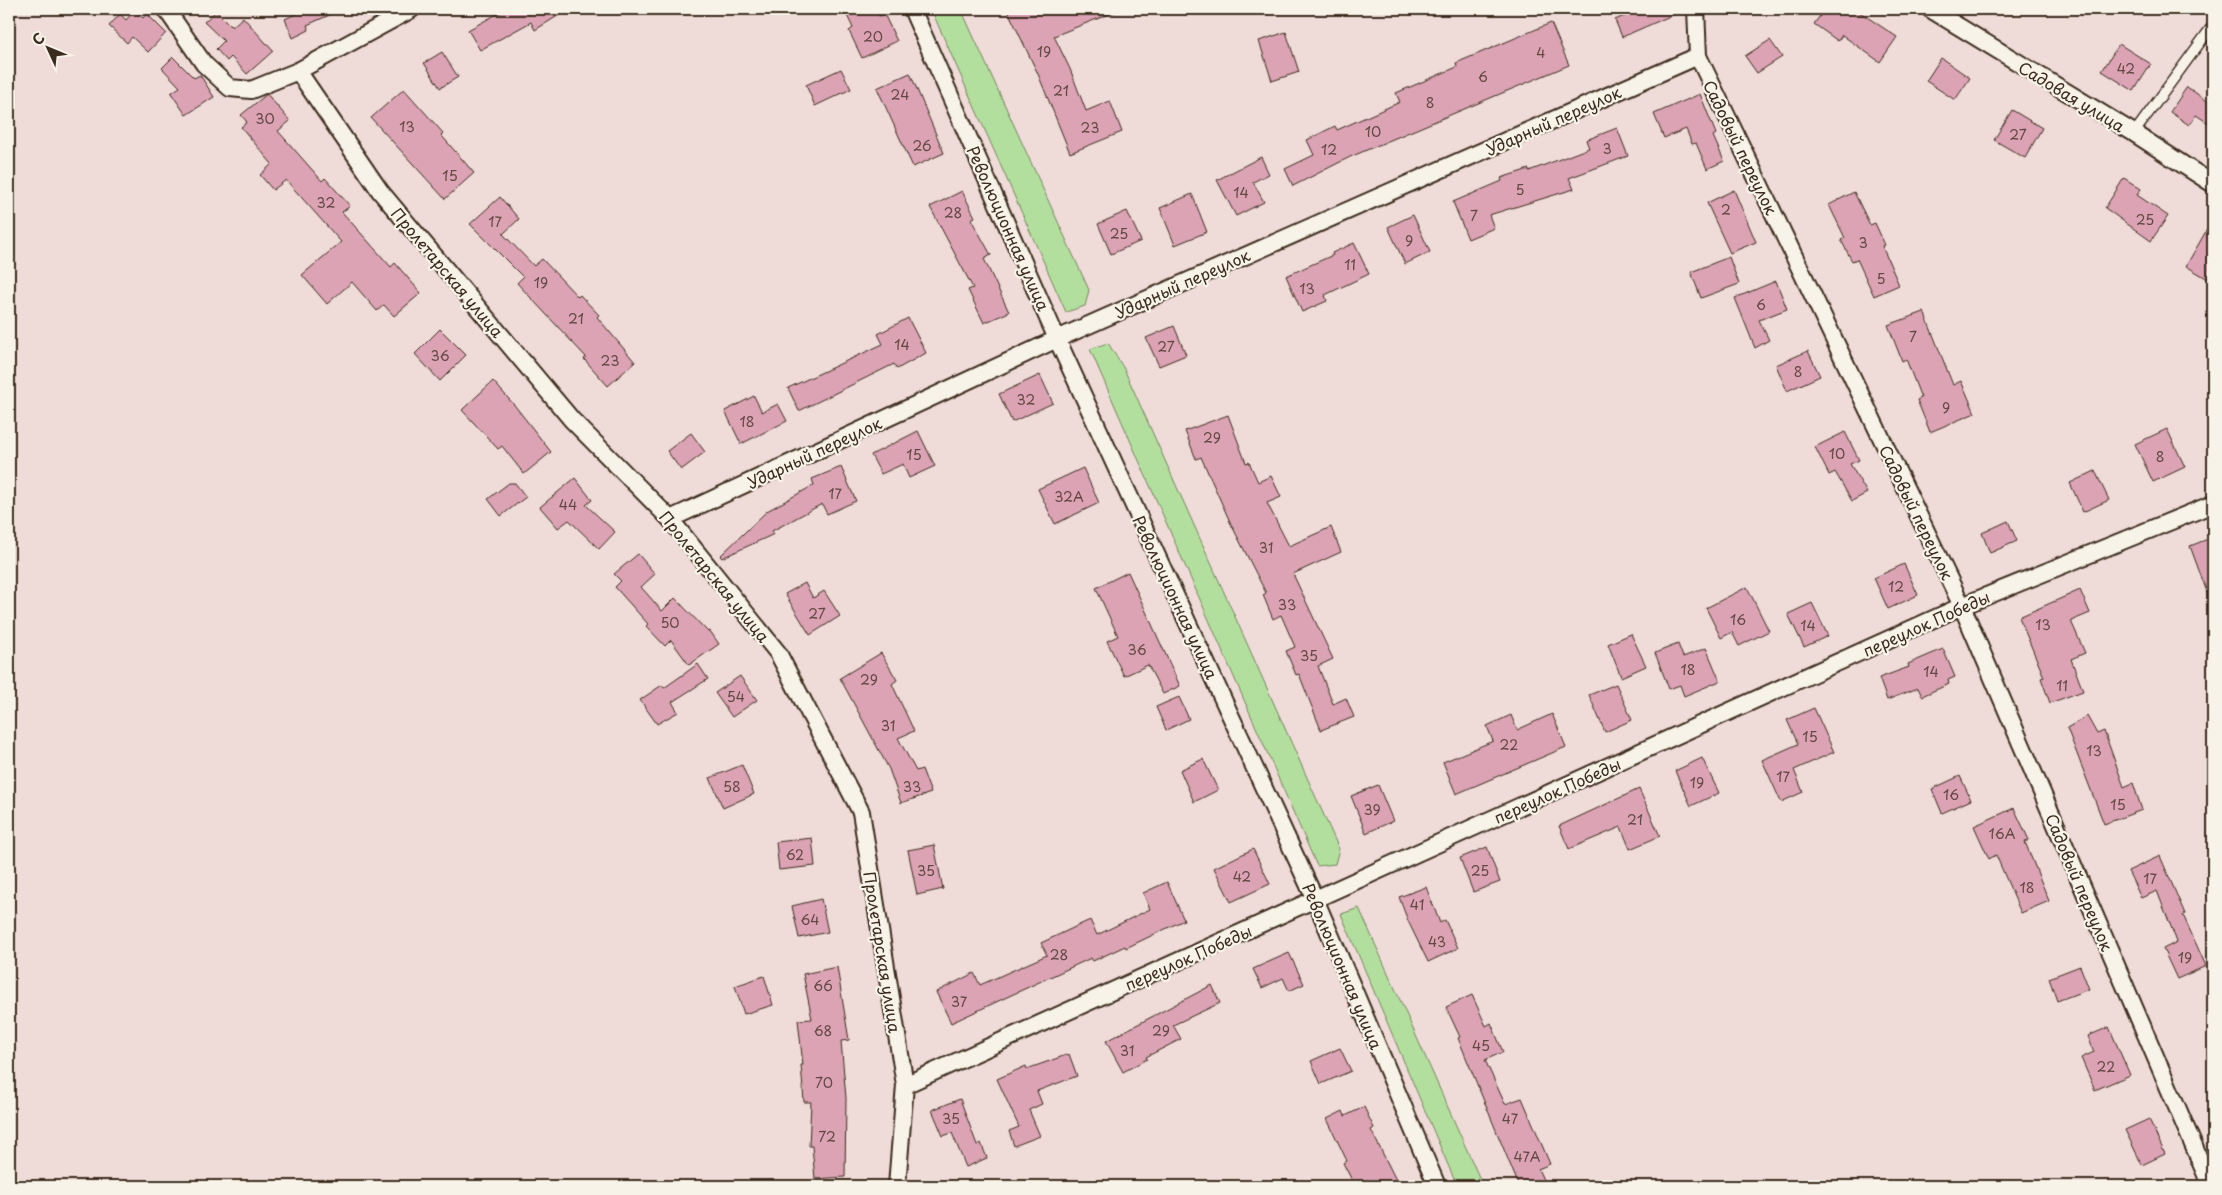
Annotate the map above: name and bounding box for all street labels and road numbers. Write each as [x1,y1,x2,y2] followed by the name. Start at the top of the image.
[2014,55,2130,137] street label: Садовая улица
[1698,76,1784,219] street label: Садовый переулок
[1481,79,1625,161] street label: Ударный переулок
[962,142,1056,314] street label: Революционная улица
[386,202,510,342] street label: Пролетарская улица
[1110,242,1254,324] street label: Ударный переулок
[743,410,886,494] street label: Ударный переулок
[1874,441,1960,584] street label: Садовый переулок
[654,505,776,647] street label: Пролетарская улица
[1127,511,1225,683] street label: Революционная улица
[1859,584,1993,662] street label: переулок Победы
[1490,751,1624,829] street label: переулок Победы
[2040,810,2120,955] street label: Садовый переулок
[858,869,908,1035] street label: Пролетарская улица
[1297,879,1389,1053] street label: Революционная улица
[1121,918,1255,996] street label: переулок Победы

